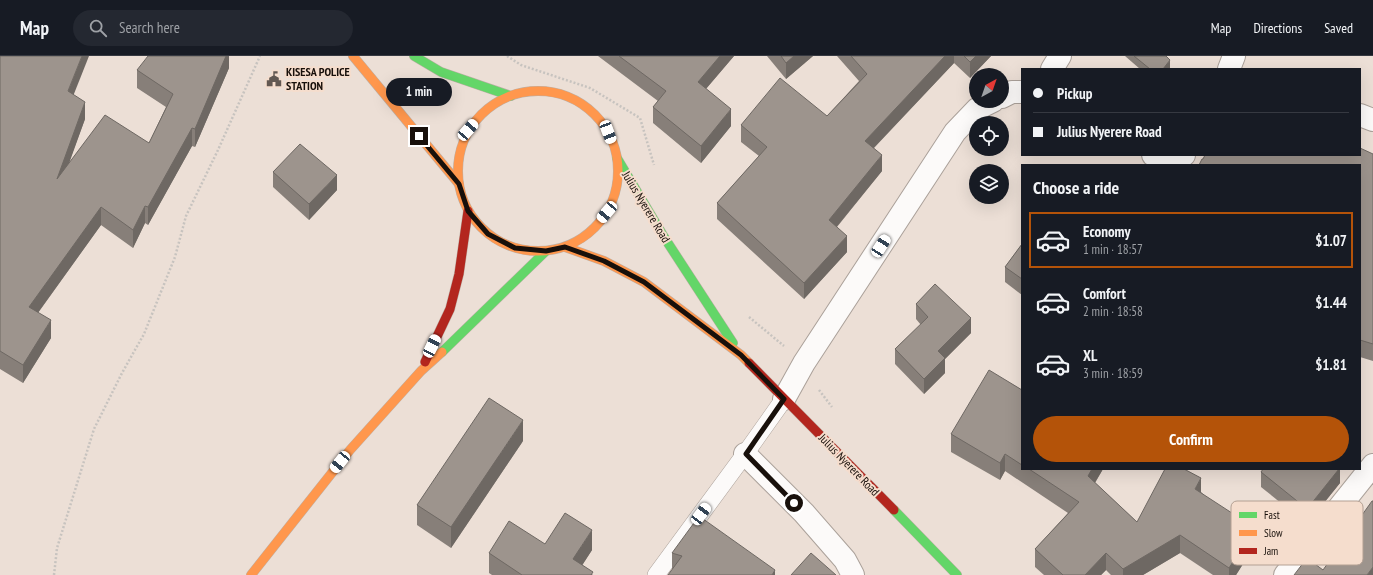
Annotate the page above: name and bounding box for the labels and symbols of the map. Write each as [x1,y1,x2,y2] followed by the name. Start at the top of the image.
[286,64,350,93] place label: KISESA POLICE STATION
[969,68,1009,108] north arrow
[265,70,283,88] public building icon: KISESA POLICE STATION
[386,78,452,106] callout: 1 min
[456,117,480,143] car
[598,119,618,145] car
[410,127,428,145] route end
[619,167,674,245] street label: Julius Nyerere Road
[595,199,619,225] car
[869,233,893,259] car
[421,333,443,359] car
[815,430,883,499] street label: Julius Nyerere Road
[328,449,352,475] car
[785,494,803,512] route start
[689,501,713,527] car
[1231,501,1363,565] legend
[1264,508,1280,522] text: Fast
[1264,526,1283,540] text: Slow
[1263,544,1278,558] text: Jam

